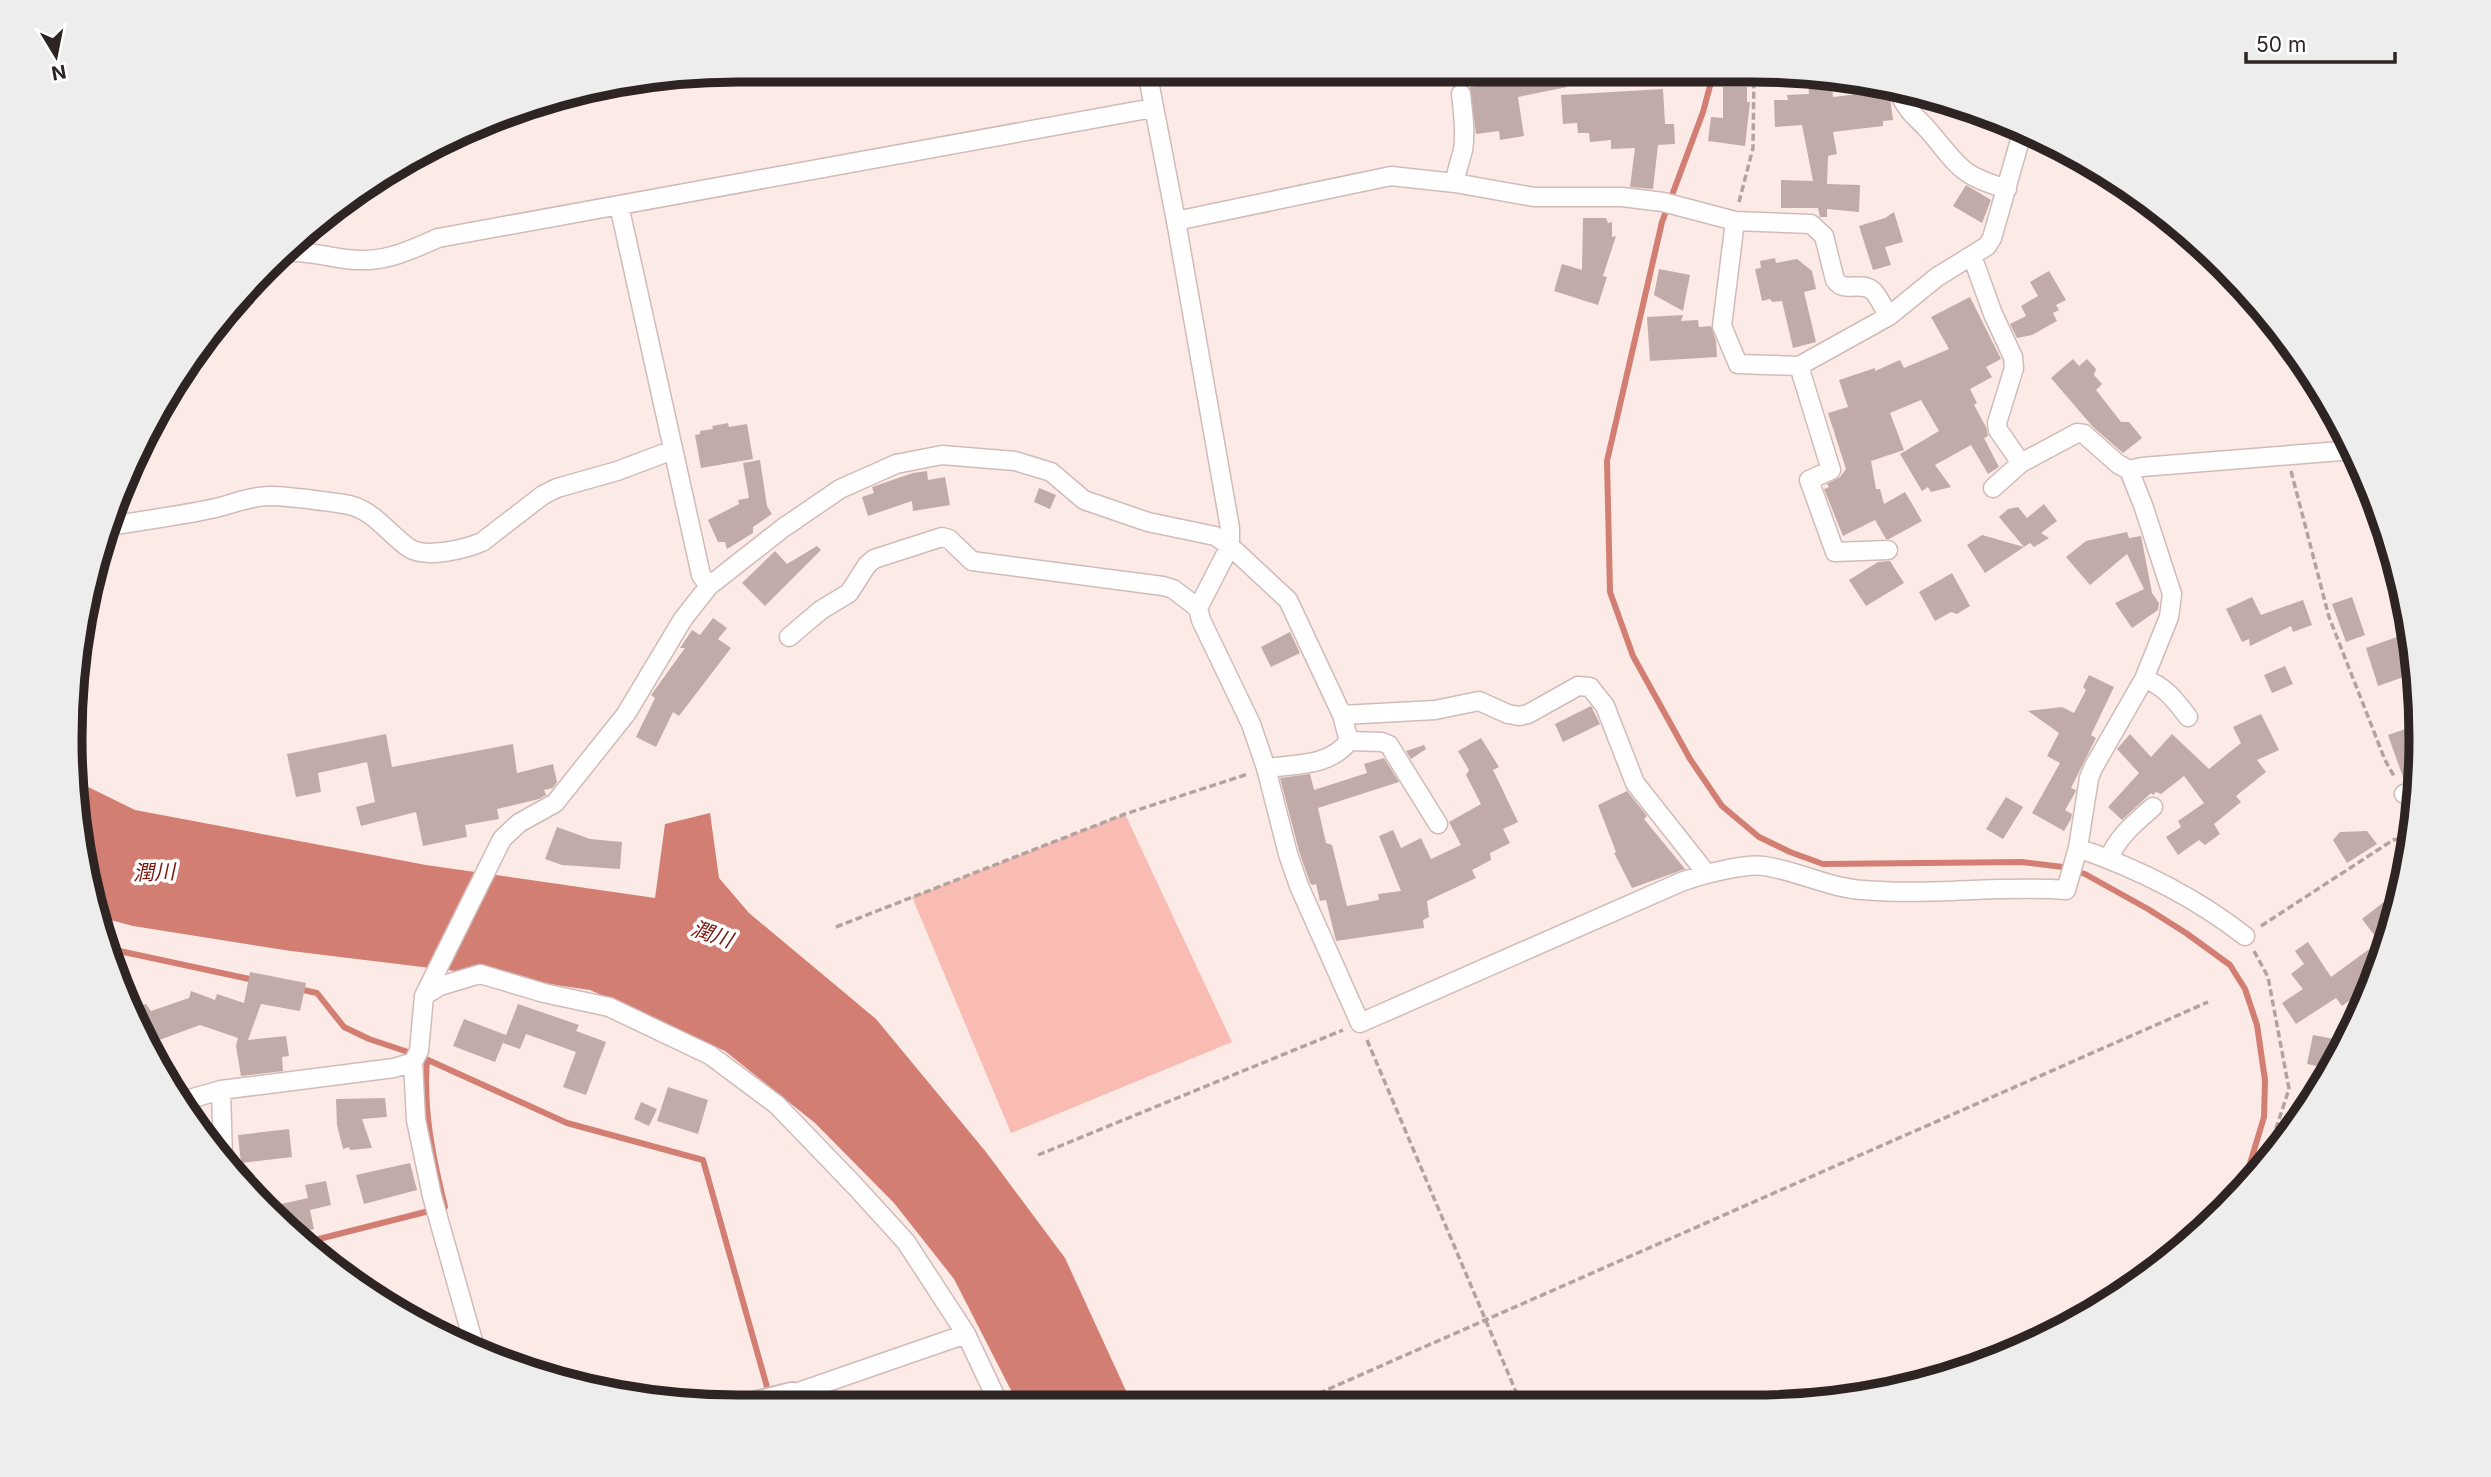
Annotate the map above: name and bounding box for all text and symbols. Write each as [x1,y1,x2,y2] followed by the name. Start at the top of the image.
[21,21,91,91] north arrow
[2246,21,2395,65] scale bar
[2256,32,2306,57] text: 50 m
[50,60,68,85] text: N
[133,859,177,885] water label: 潤川
[688,915,738,953] water label: 潤川

